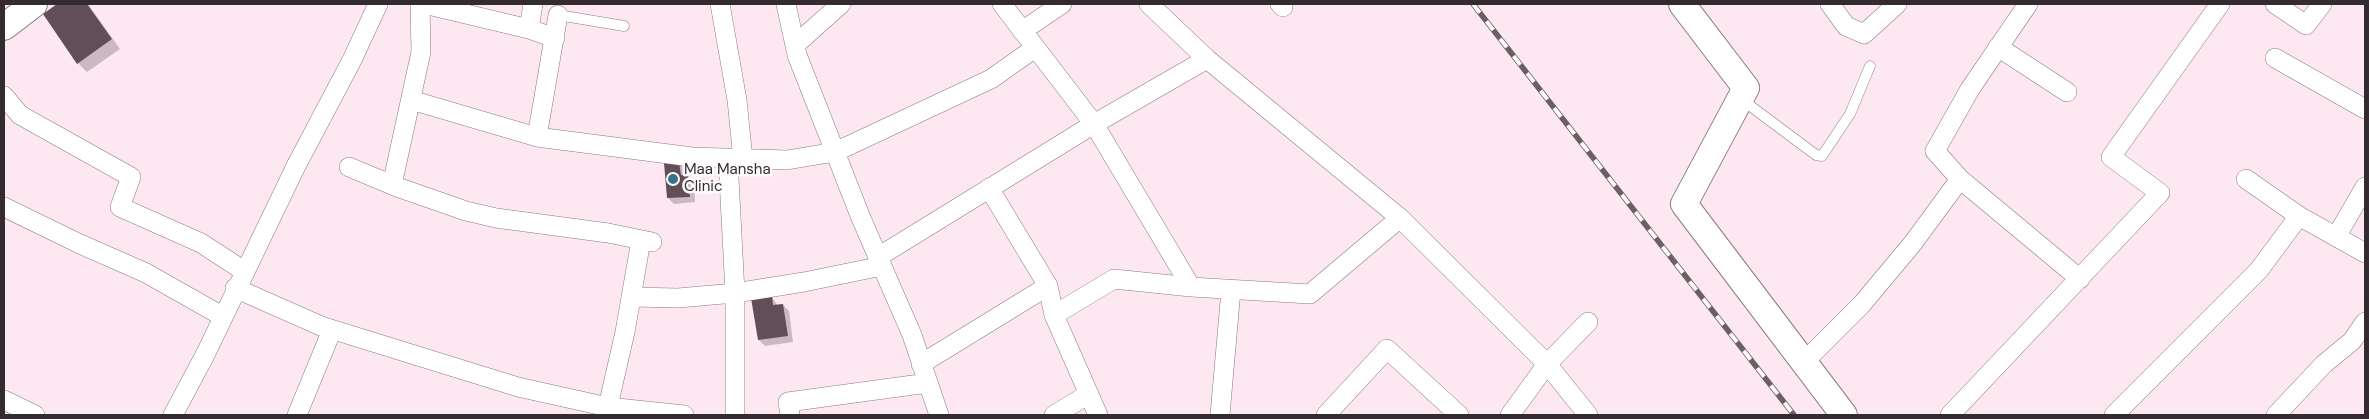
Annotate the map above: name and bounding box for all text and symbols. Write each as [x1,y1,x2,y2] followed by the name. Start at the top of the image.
[684,161,771,196] place label: Maa Mansha Clinic
[666,172,680,186] marker: Maa Mansha Clinic

